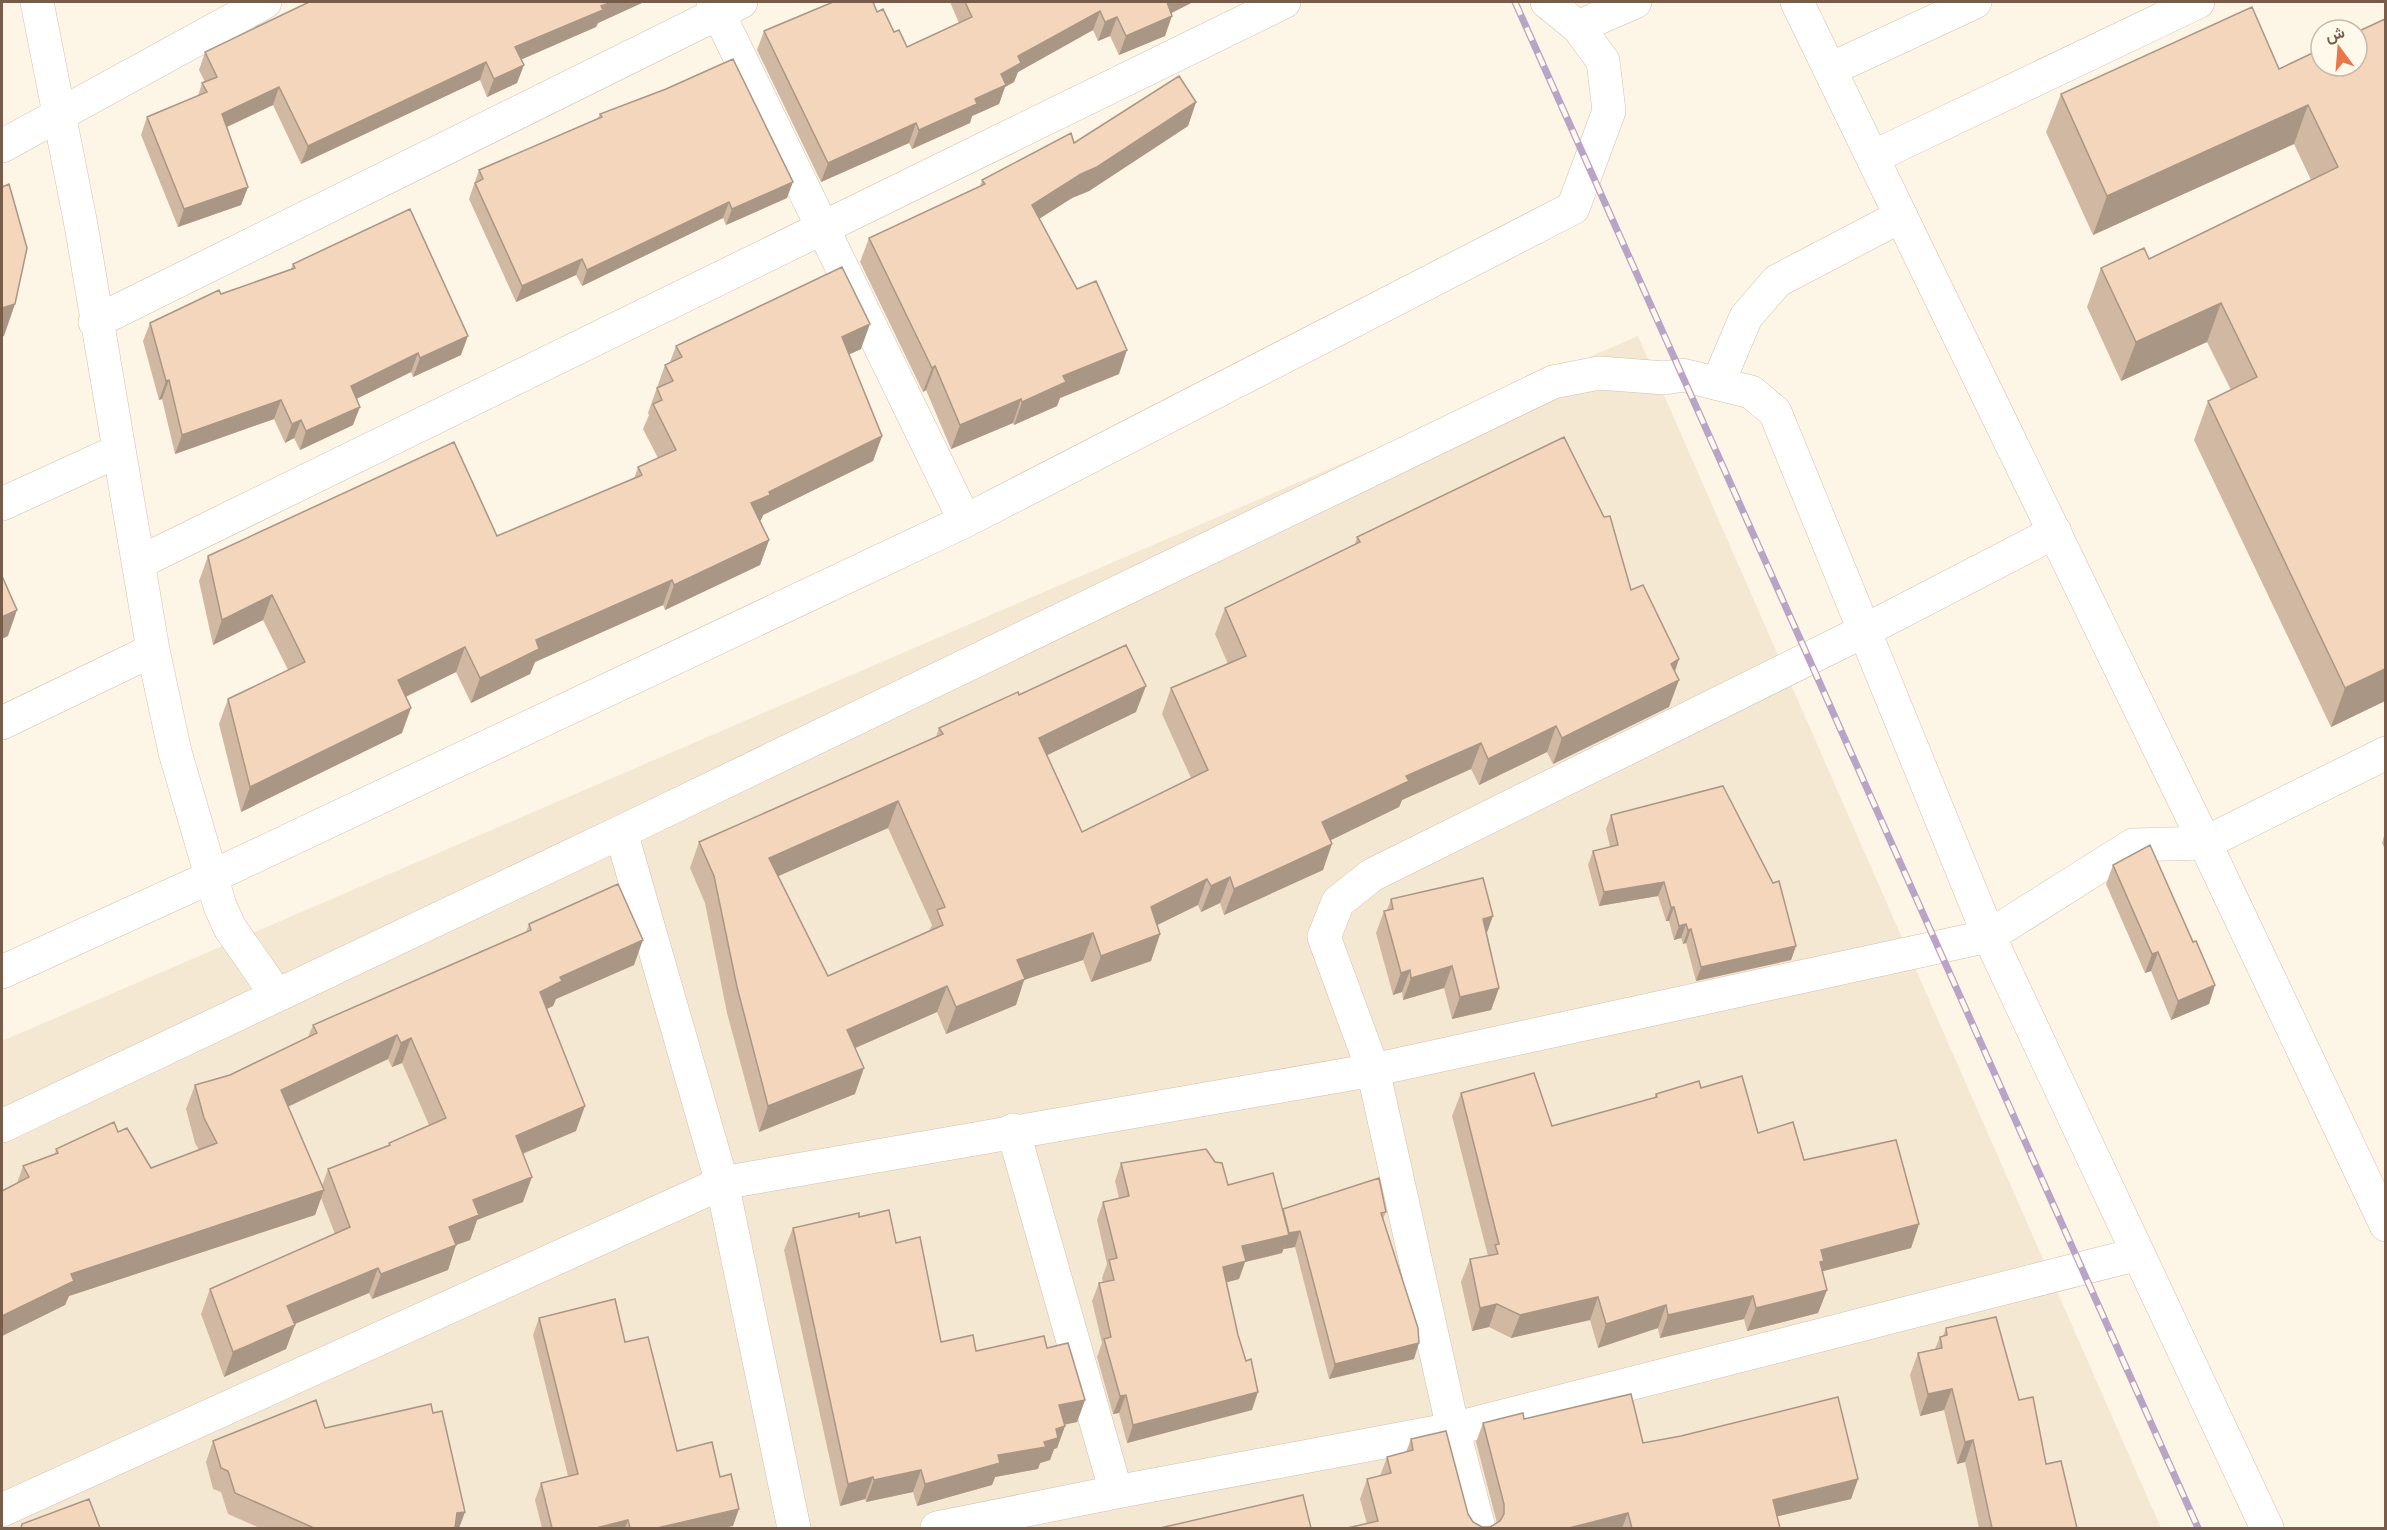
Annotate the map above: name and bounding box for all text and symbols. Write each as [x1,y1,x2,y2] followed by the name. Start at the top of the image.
[2309,18,2369,78] north arrow
[2323,22,2347,46] text: ش

